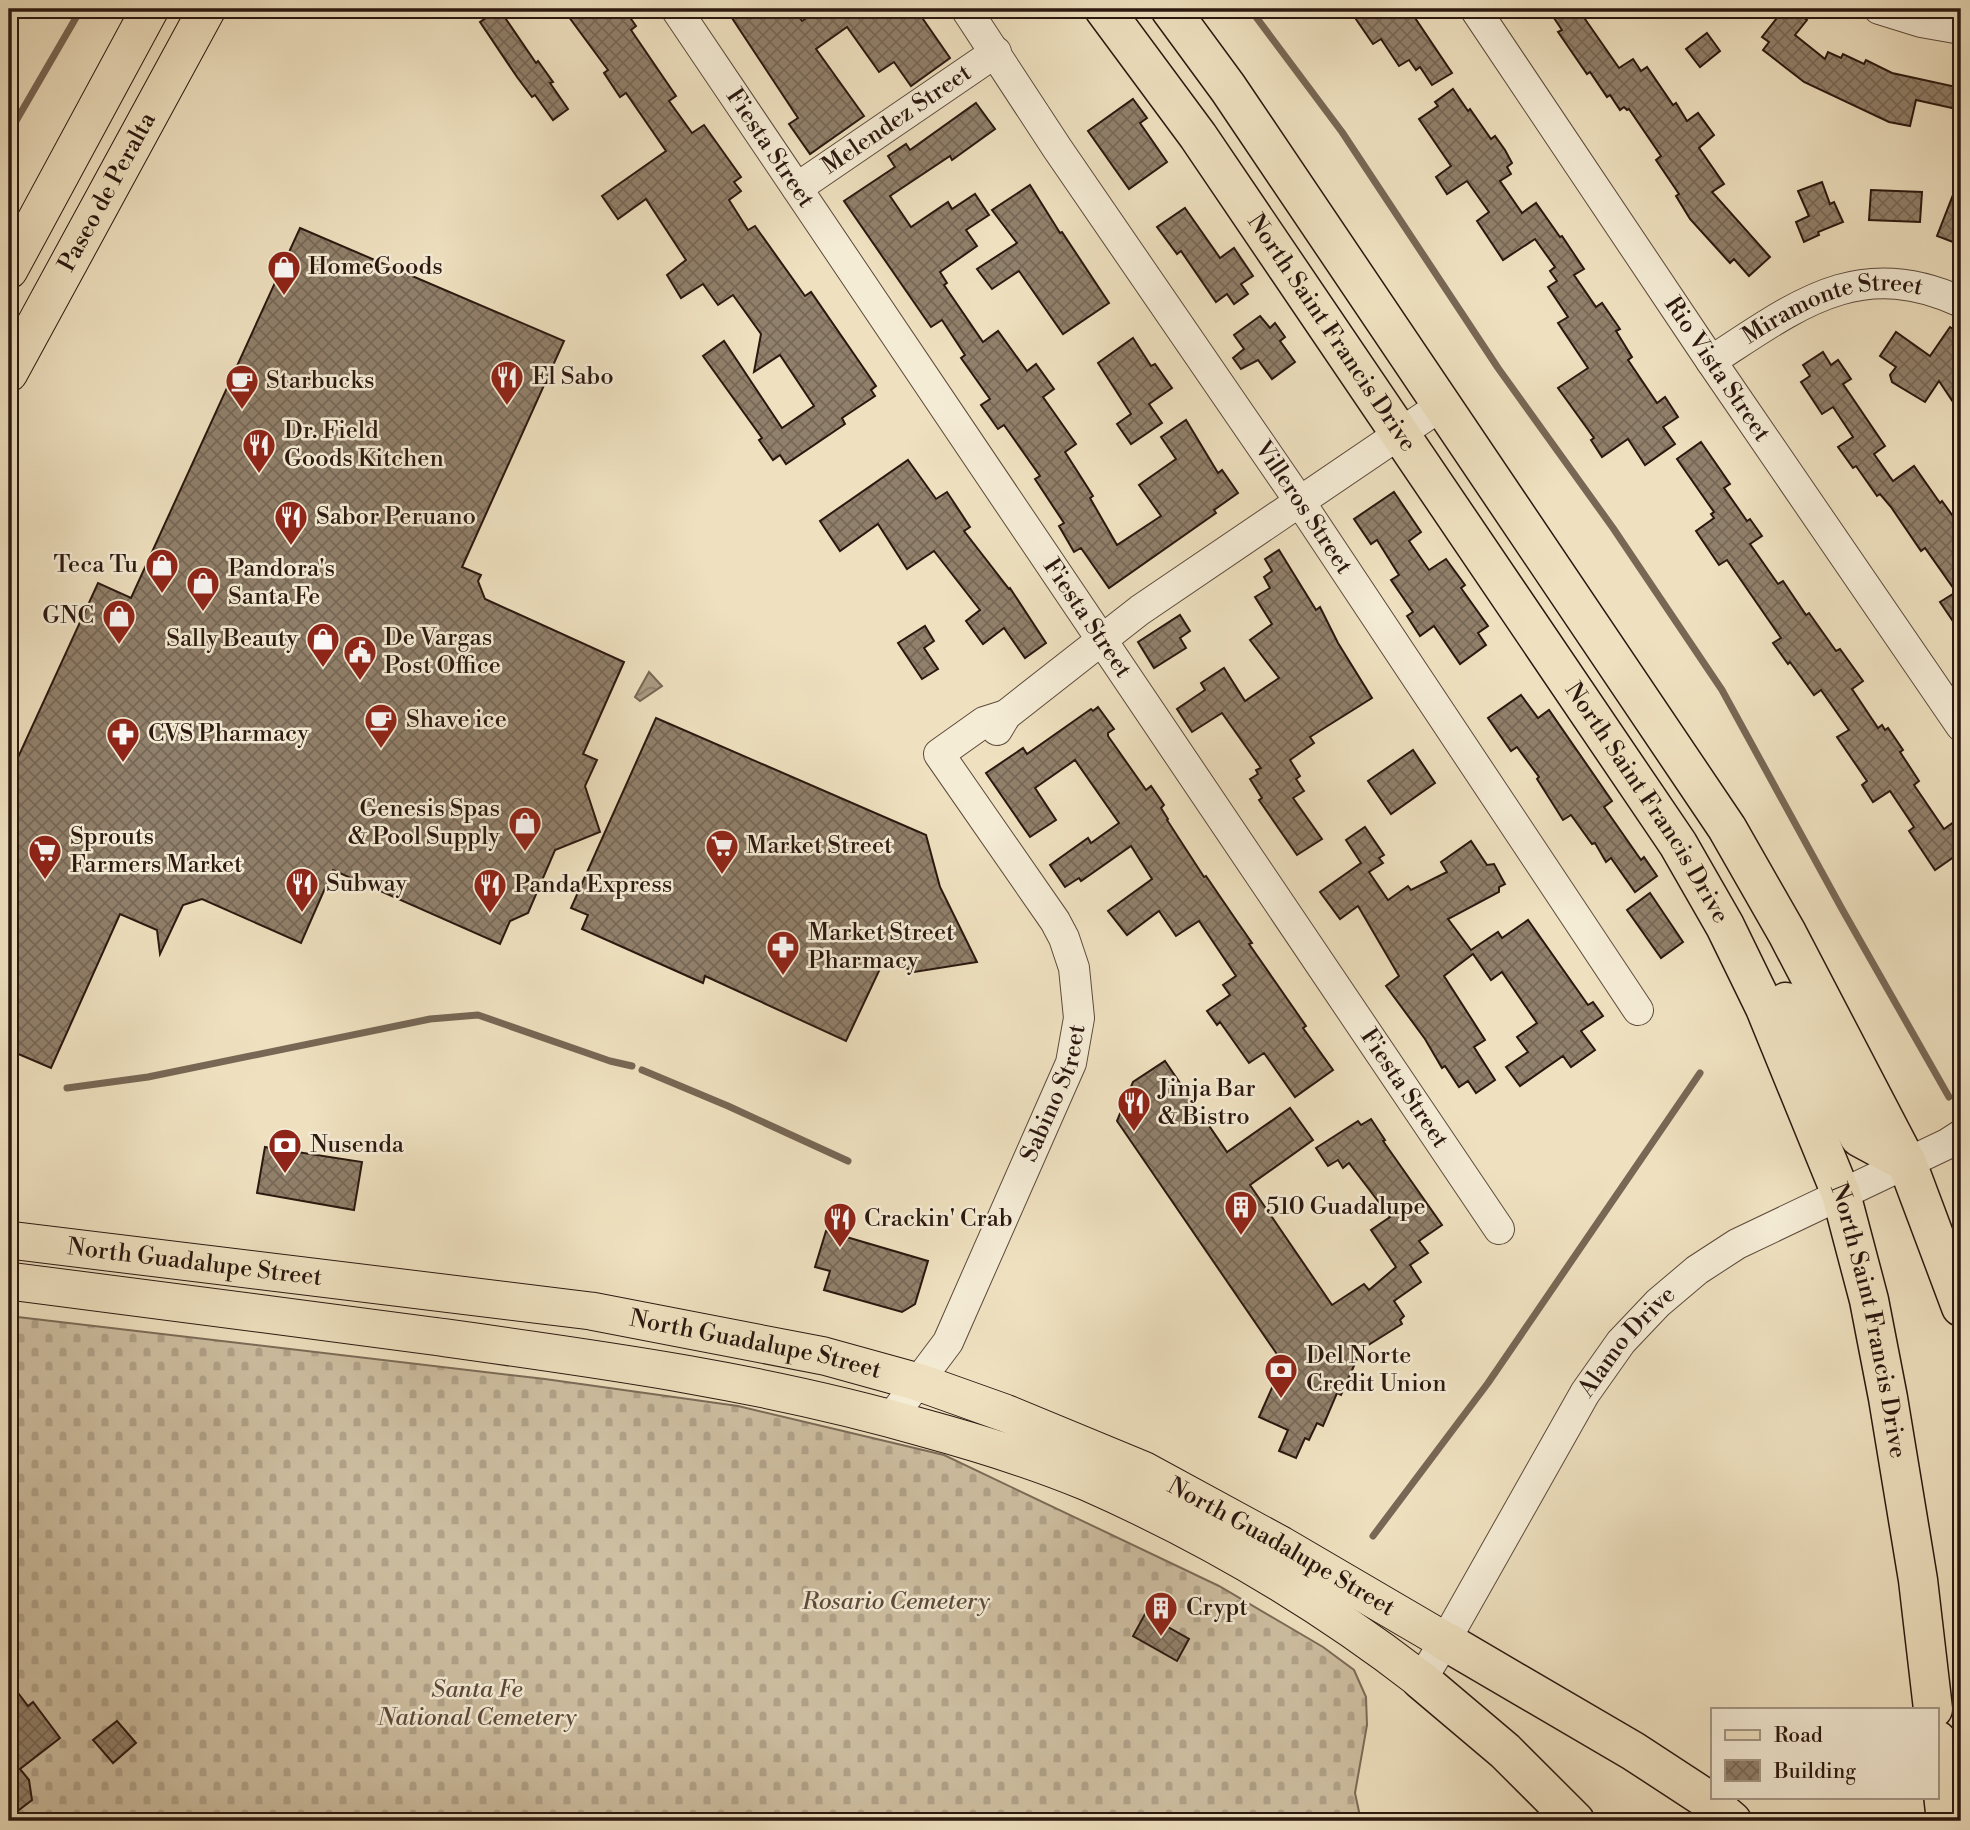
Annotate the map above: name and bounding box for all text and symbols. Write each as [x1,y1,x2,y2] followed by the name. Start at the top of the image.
[816,58,978,181] street label: Melendez Street
[719,83,821,214] street label: Fiesta Street
[52,106,163,277] street label: Paseo de Peralta
[1240,208,1423,458] street label: North Saint Francis Drive
[265,248,303,297] shop icon: HomeGoods
[308,252,443,282] place label: HomeGoods
[1737,268,1926,351] street label: Miramonte Street
[1657,291,1777,448] street label: Rio Vista Street
[488,358,526,407] restaurant icon: El Sabo
[223,362,261,411] cafe icon: Starbucks
[532,362,614,392] place label: El Sabo
[266,366,374,396] place label: Starbucks
[284,416,444,474] place label: Dr. Field Goods Kitchen
[240,426,278,475] restaurant icon: Dr. Field Goods Kitchen
[1247,434,1359,580] street label: Villeros Street
[272,498,310,547] restaurant icon: Sabor Peruano
[316,502,476,532] place label: Sabor Peruano
[143,546,181,595] shop icon: Teca Tu
[53,550,138,580] place label: Teca Tu
[1036,553,1138,684] street label: Fiesta Street
[228,554,335,612] place label: Pandora's Santa Fe
[184,564,222,613] shop icon: Pandora's Santa Fe
[100,597,138,646] shop icon: GNC
[42,601,94,631] place label: GNC
[304,620,342,669] shop icon: Sally Beauty
[384,623,501,681] place label: De Vargas Post Office
[166,624,298,654] place label: Sally Beauty
[341,633,379,682] public building icon: De Vargas Post Office
[1558,677,1735,929] street label: North Saint Francis Drive
[362,701,400,750] cafe icon: Shave ice
[406,705,507,735] place label: Shave ice
[104,715,142,764] pharmacy icon: CVS Pharmacy
[148,719,309,749] place label: CVS Pharmacy
[348,794,500,852] place label: Genesis Spas & Pool Supply
[506,804,544,853] shop icon: Genesis Spas & Pool Supply
[70,822,243,880] place label: Sprouts Farmers Market
[703,827,741,876] supermarket icon: Market Street
[746,831,893,861] place label: Market Street
[26,832,64,881] supermarket icon: Sprouts Farmers Market
[283,865,321,914] restaurant icon: Subway
[471,866,509,915] restaurant icon: Panda Express
[326,869,408,899] place label: Subway
[514,870,672,900] place label: Panda Express
[808,918,955,976] place label: Market Street Pharmacy
[764,928,802,977] pharmacy icon: Market Street Pharmacy
[1014,1022,1093,1167] street label: Sabino Street
[1353,1023,1455,1154] street label: Fiesta Street
[1157,1074,1256,1132] place label: Jinja Bar & Bistro
[1115,1084,1153,1133] restaurant icon: Jinja Bar & Bistro
[266,1126,304,1175] bank icon: Nusenda
[310,1130,405,1160] place label: Nusenda
[1823,1179,1913,1460] street label: North Saint Francis Drive
[1222,1188,1260,1237] building icon: 510 Guadalupe
[1266,1192,1426,1222] place label: 510 Guadalupe
[821,1200,859,1249] restaurant icon: Crackin' Crab
[864,1204,1013,1234] place label: Crackin' Crab
[66,1232,324,1293] street label: North Guadalupe Street
[1571,1280,1682,1404] street label: Alamo Drive
[627,1304,885,1386] street label: North Guadalupe Street
[1306,1341,1447,1399] place label: Del Norte Credit Union
[1262,1351,1300,1400] bank icon: Del Norte Credit Union
[1162,1471,1401,1624] street label: North Guadalupe Street
[801,1587,990,1617] park label: Rosario Cemetery
[1142,1589,1180,1638] building icon: Crypt
[1186,1593,1248,1623] place label: Crypt
[376,1675,577,1733] park label: Santa Fe National Cemetery
[1711,1708,1938,1798] legend
[1774,1723,1823,1749] text: Road
[1773,1759,1856,1785] text: Building

